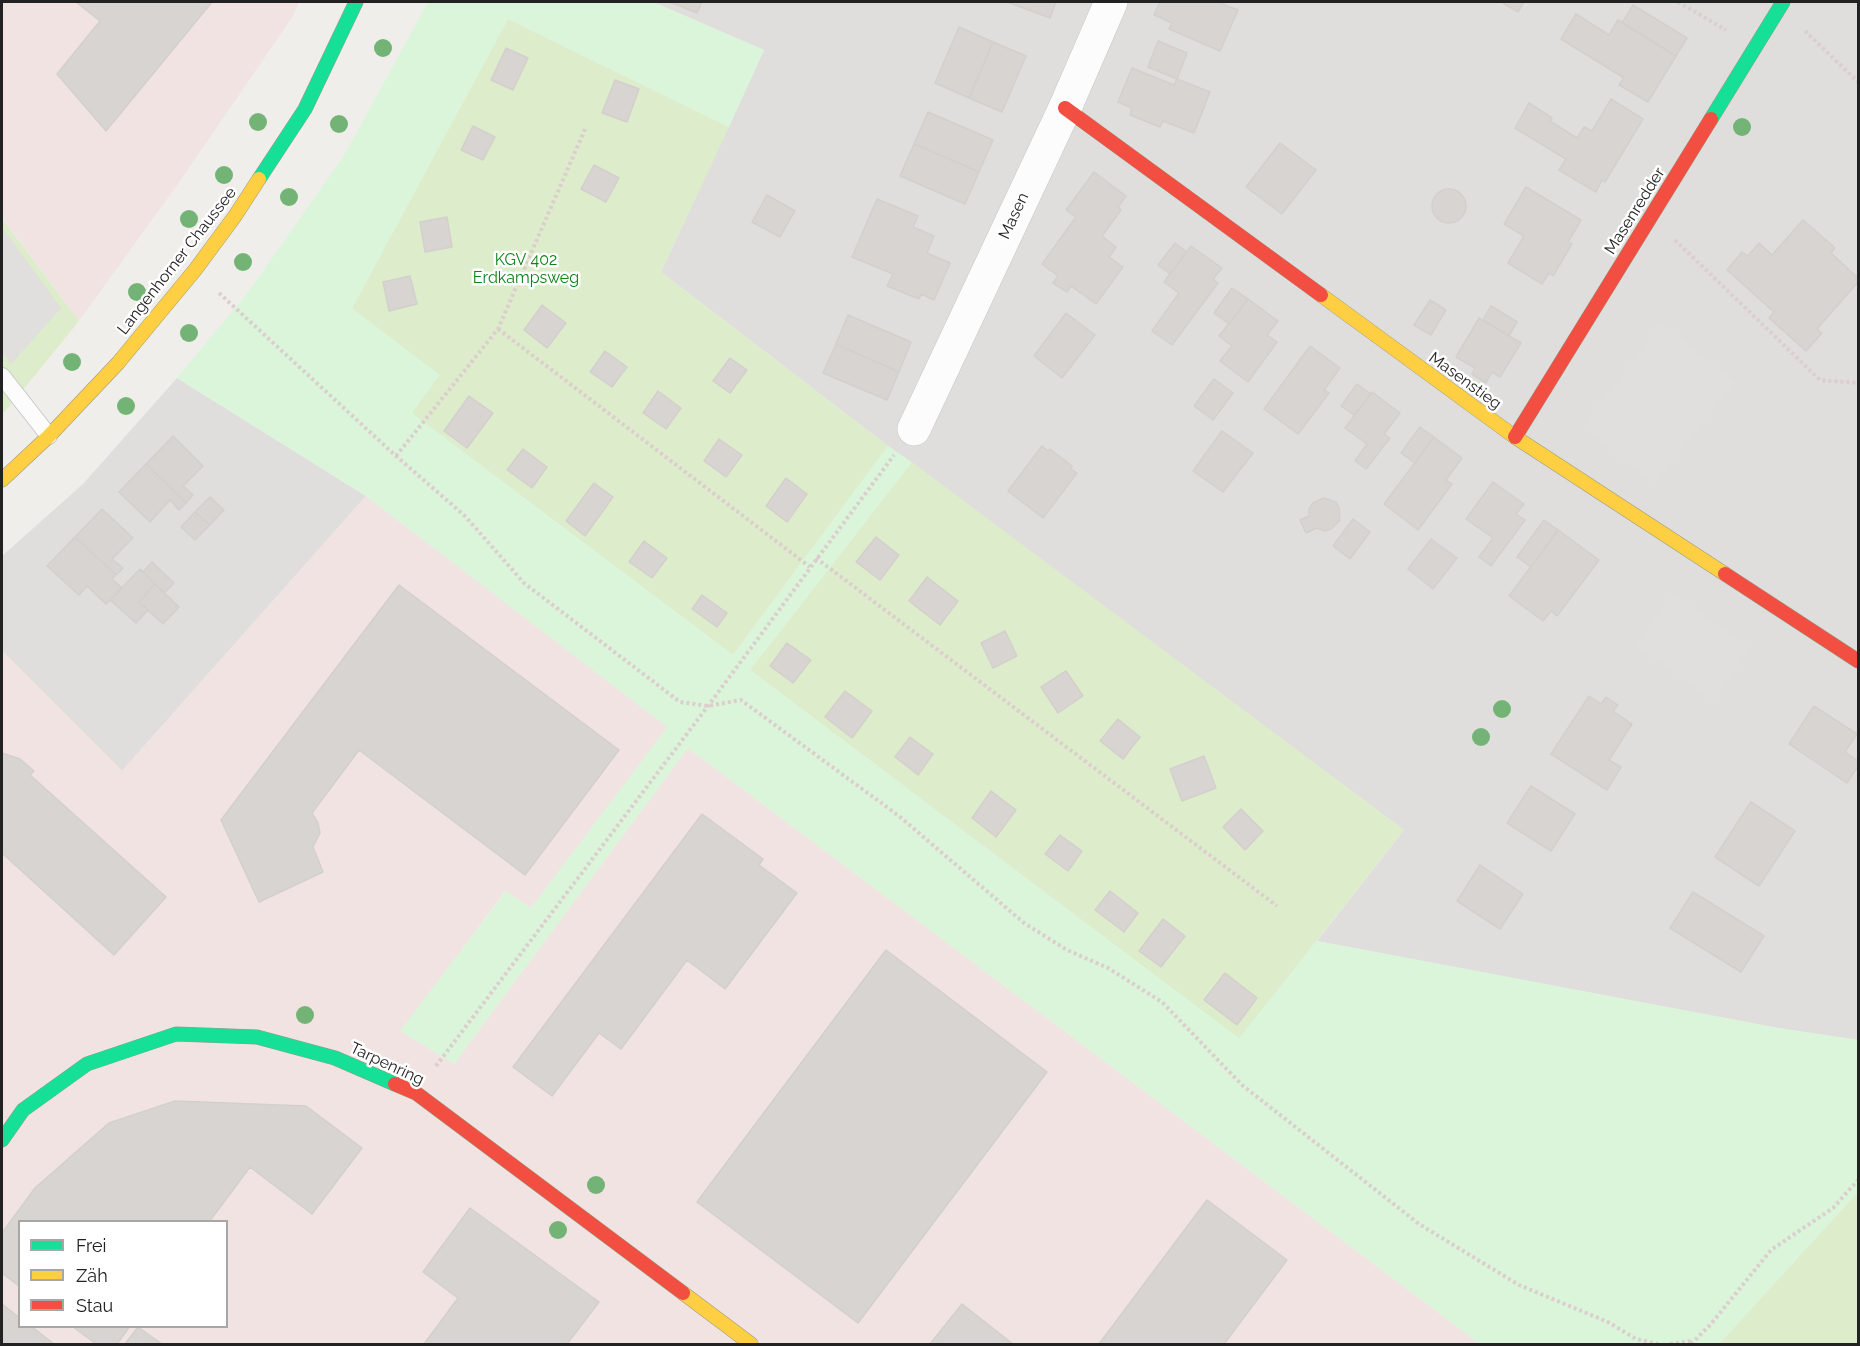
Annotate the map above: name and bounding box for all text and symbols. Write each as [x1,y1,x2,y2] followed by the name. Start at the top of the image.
[1601,164,1669,258] street label: Masenredder
[114,184,240,338] street label: Langenhorner Chaussee
[995,190,1033,242] street label: Masen
[473,250,579,288] park label: KGV 402 Erdkampsweg
[1425,348,1505,414] street label: Masenstieg
[347,1039,427,1089] street label: Tarpenring
[18,1220,228,1328] legend
[76,1235,106,1256] text: Frei
[76,1265,108,1286] text: Zäh
[76,1295,113,1316] text: Stau

